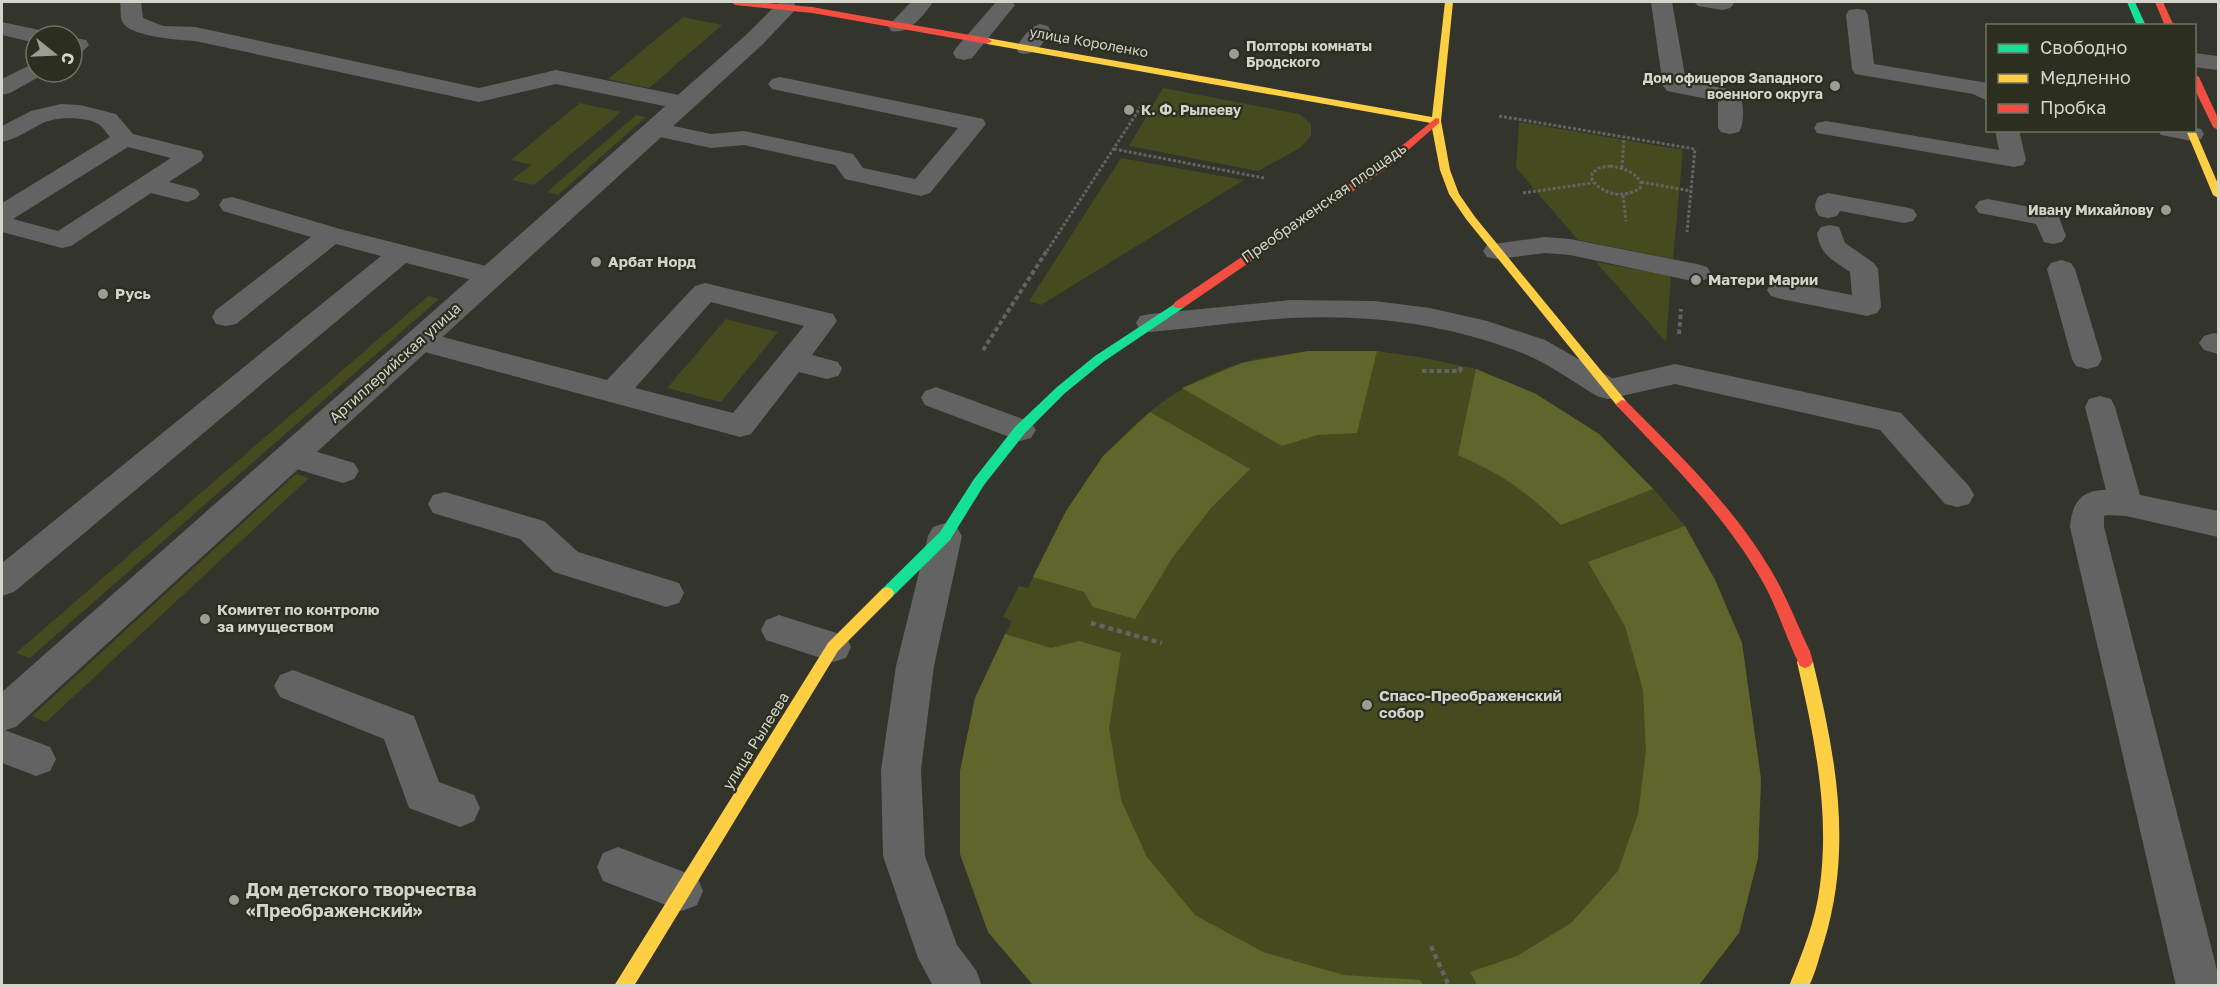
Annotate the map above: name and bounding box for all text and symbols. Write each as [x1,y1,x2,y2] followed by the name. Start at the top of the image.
[1028,23,1150,60] street label: улица Короленко
[24,24,84,84] north arrow
[1986,24,2196,132] legend
[2040,36,2127,58] text: Свободно
[1246,37,1372,70] place label: Полторы комнаты Бродского
[1227,47,1241,61] marker: Полторы комнаты Бродского
[57,50,80,67] text: С
[2040,66,2131,88] text: Медленно
[1643,69,1823,102] place label: Дом офицеров Западного военного округа
[1828,79,1842,93] marker: Дом офицеров Западного военного округа
[2040,96,2106,118] text: Пробка
[1141,101,1242,118] place label: К. Ф. Рылееву
[1122,103,1136,117] marker: К. Ф. Рылееву
[1238,138,1409,266] street label: Преображенская площадь
[2028,201,2155,218] place label: Ивану Михайлову
[2159,203,2173,217] marker: Ивану Михайлову
[608,252,697,270] place label: Арбат Норд
[589,255,603,269] marker: Арбат Норд
[1708,270,1818,288] place label: Матери Марии
[1689,273,1703,287] marker: Матери Марии
[115,284,151,302] place label: Русь
[96,287,110,301] marker: Русь
[325,298,464,426] street label: Артиллерийская улица
[217,600,380,635] place label: Комитет по контролю за имуществом
[198,612,212,626] marker: Комитет по контролю за имуществом
[1379,686,1562,721] place label: Спасо-Преображенский собор
[718,688,792,793] street label: улица Рылеева
[1360,698,1374,712] marker: Спасо-Преображенский собор
[246,878,476,921] place label: Дом детского творчества «Преображенский»
[227,893,241,907] marker: Дом детского творчества «Преображенский»

